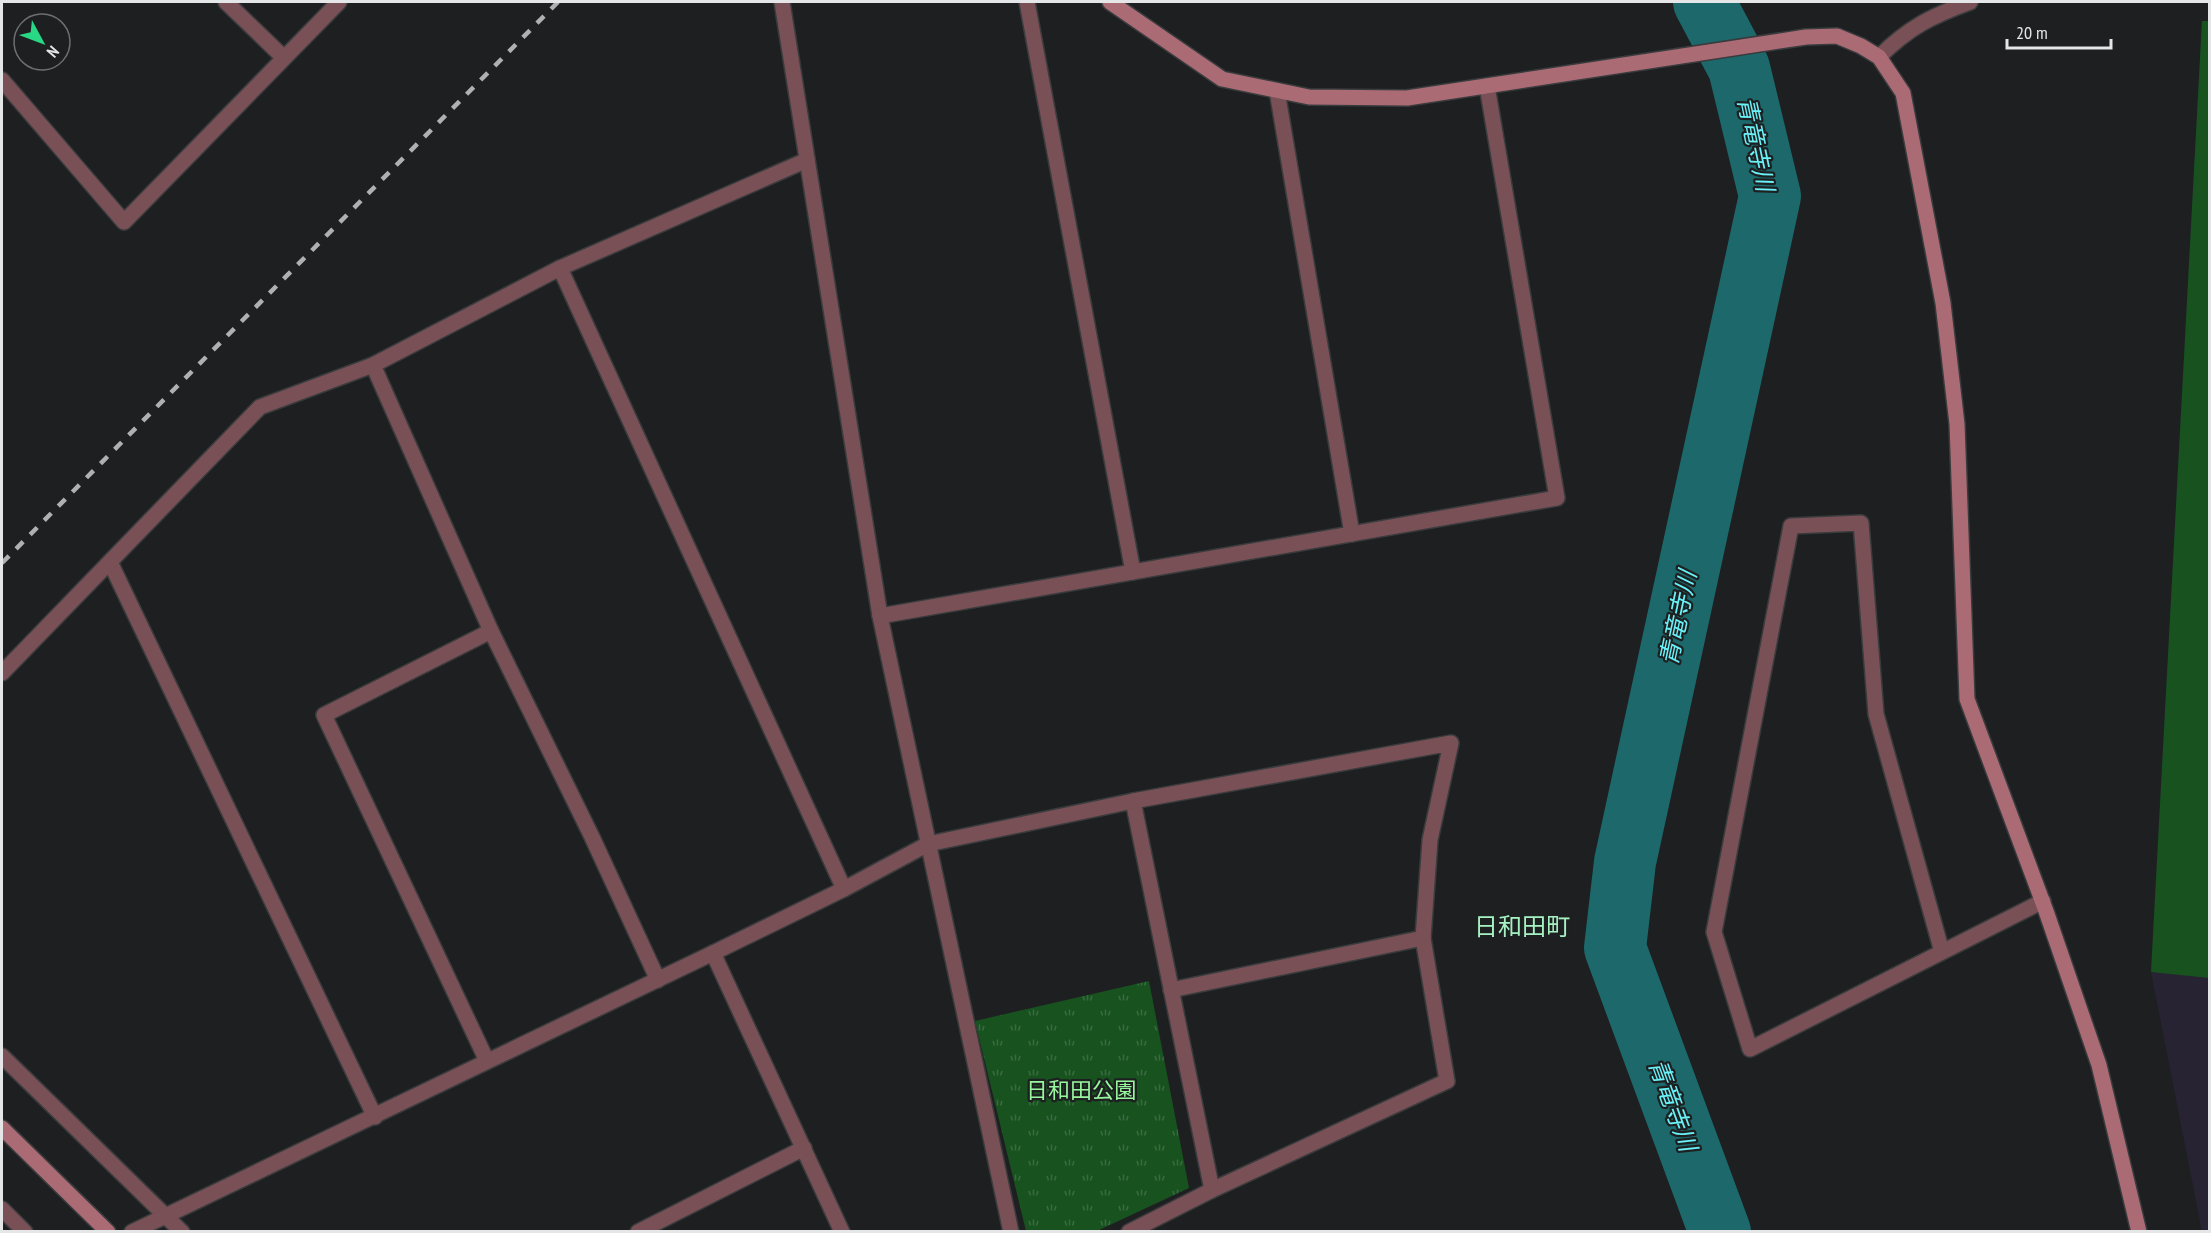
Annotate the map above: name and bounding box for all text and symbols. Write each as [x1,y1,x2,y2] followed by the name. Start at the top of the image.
[12,12,72,72] north arrow
[2007,12,2110,50] scale bar
[2016,21,2048,44] text: 20 m
[43,42,64,62] text: N
[1731,94,1782,197] water label: 青竜寺川
[1653,565,1704,668] water label: 青竜寺川
[1474,911,1570,942] district label: 日和田町
[1642,1055,1705,1158] water label: 青竜寺川
[1026,1076,1136,1104] park label: 日和田公園

